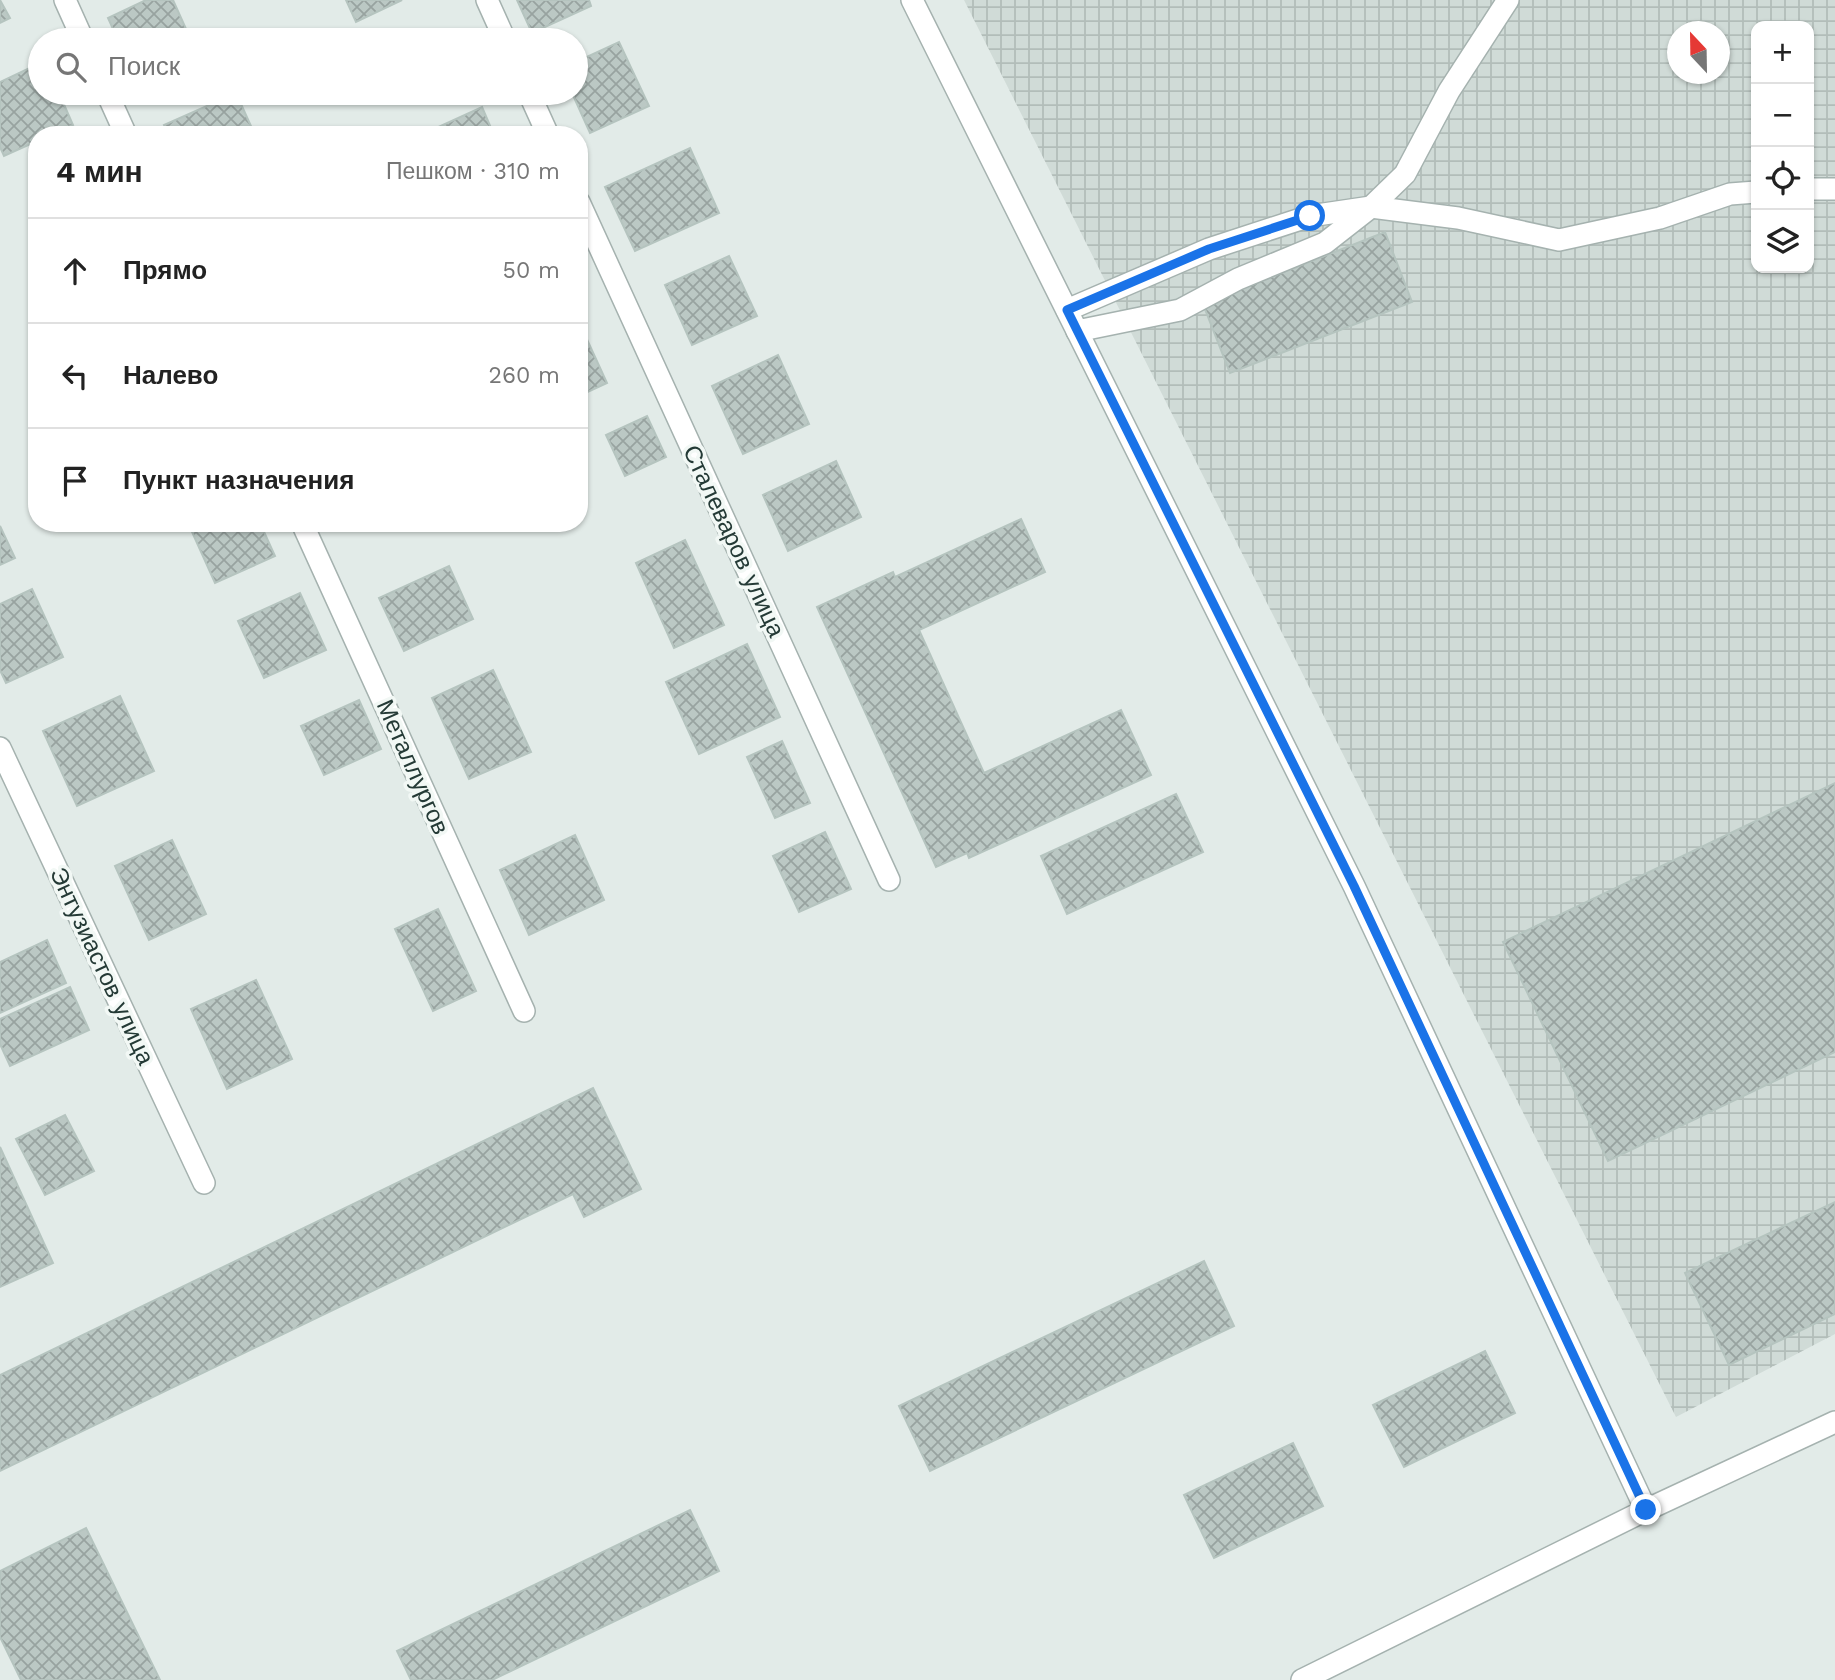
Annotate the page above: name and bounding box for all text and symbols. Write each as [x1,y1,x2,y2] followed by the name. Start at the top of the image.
[1667,21,1730,84] north arrow
[1751,21,1814,273] map controls
[1751,21,1814,84] button: +
[28,28,588,105] search box
[52,48,90,86] icon: search
[108,51,180,81] text: Поиск
[1751,84,1814,147] button: −
[1751,147,1814,210] button: locate
[56,154,143,189] text: 4 мин
[386,158,560,185] text: Пешком · 310 m
[1294,200,1325,231] route start
[1751,210,1814,273] button: layers
[56,252,94,290] icon: ahead
[123,255,207,285] text: Прямо
[503,257,560,284] text: 50 m
[56,357,94,395] icon: left
[123,360,218,390] text: Налево
[489,362,560,389] text: 260 m
[677,441,791,642] street label: Сталеваров улица
[56,462,94,500] icon: arrive
[123,465,354,495] text: Пункт назначения
[371,695,455,839] street label: Металлургов
[44,863,160,1070] street label: Энтузиастов улица
[1630,1494,1661,1525] route end

